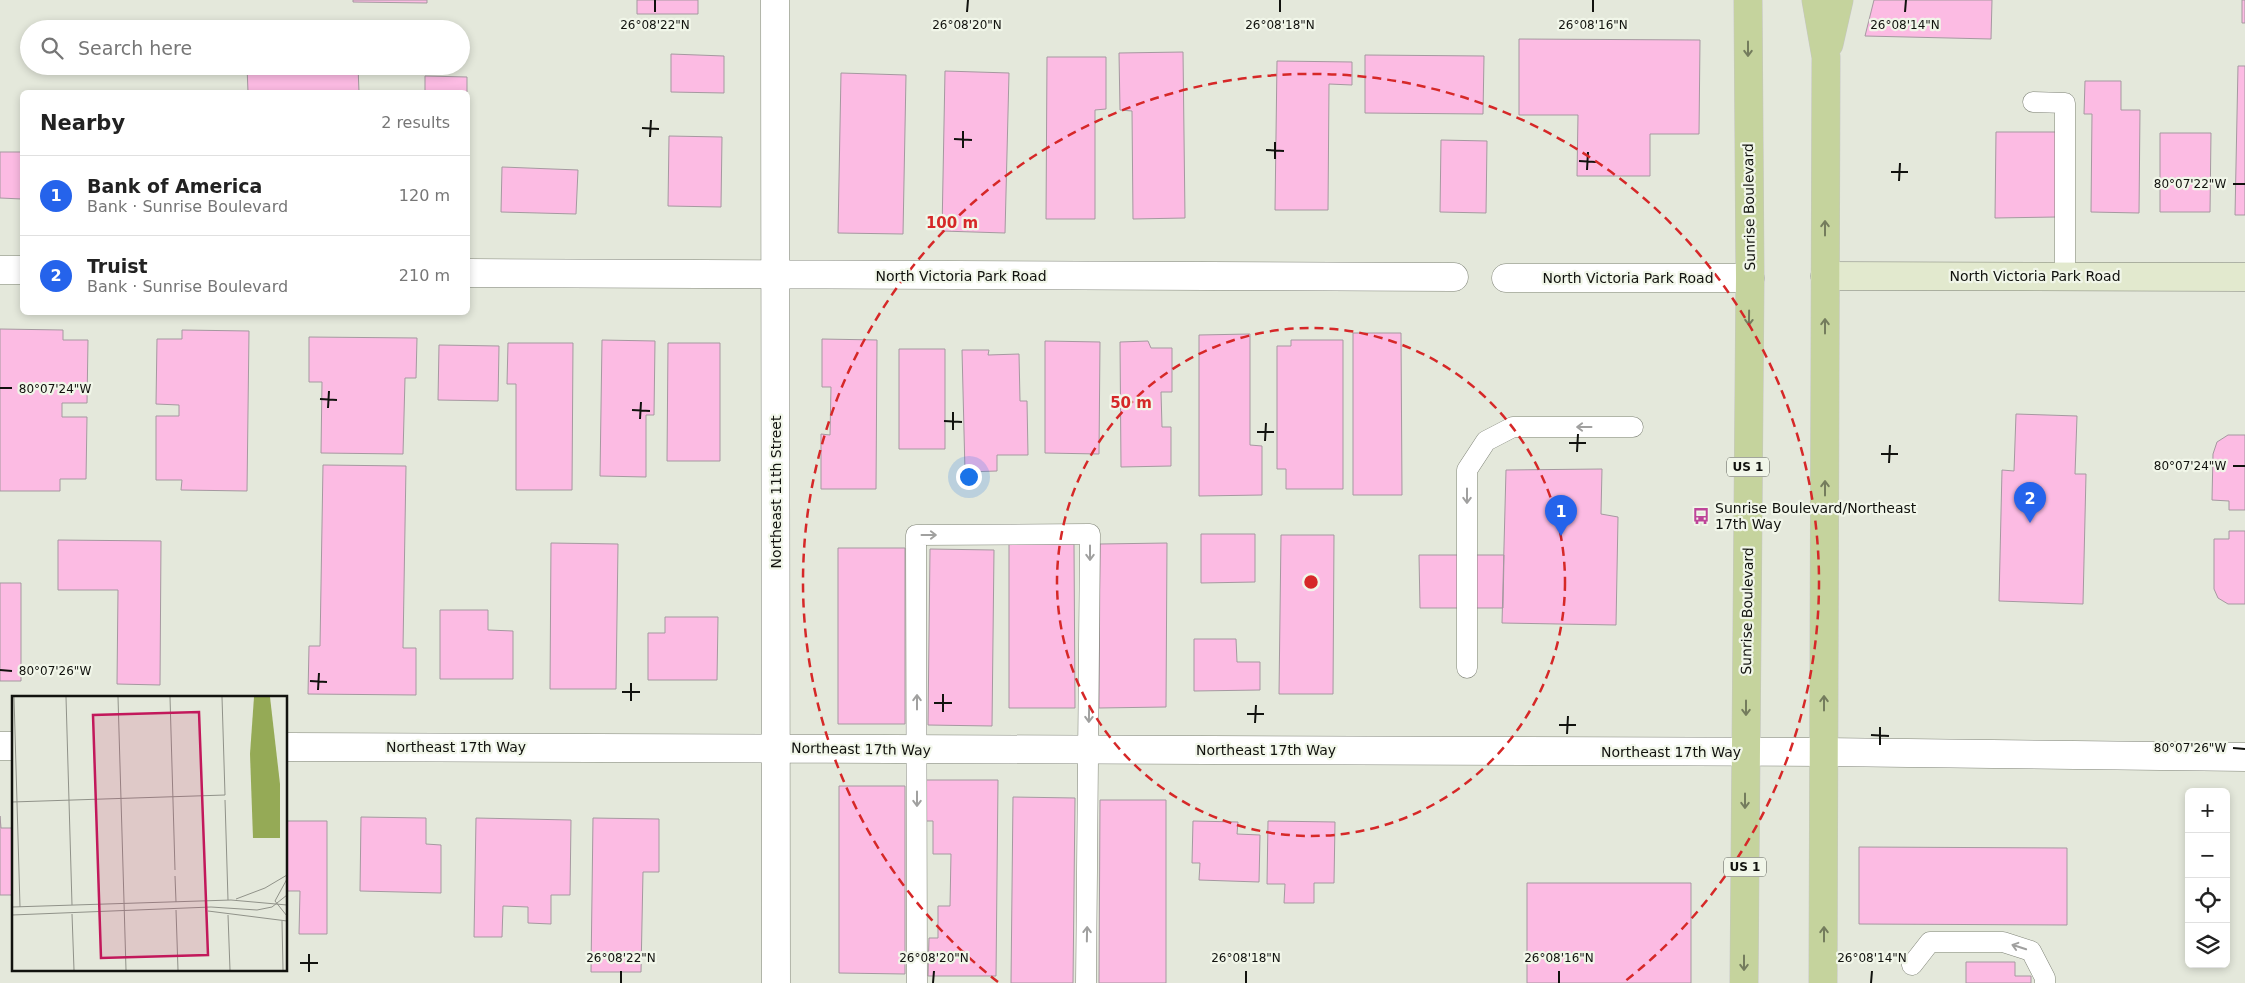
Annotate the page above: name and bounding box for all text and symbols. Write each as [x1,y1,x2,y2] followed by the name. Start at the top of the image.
[620,18,690,32] text: 26°08'22"N
[932,18,1002,32] text: 26°08'20"N
[1245,18,1315,32] text: 26°08'18"N
[1558,18,1628,32] text: 26°08'16"N
[1870,18,1940,32] text: 26°08'14"N
[20,20,470,75] search box
[38,34,66,62] icon: search
[78,37,192,59] text: Search here
[1743,40,1753,56] one-way arrow
[40,111,125,135] text: Nearby
[381,113,450,132] text: 2 results
[1740,143,1758,271] street label: Sunrise Boulevard
[87,175,262,197] text: Bank of America
[2154,177,2226,191] text: 80°07'22"W
[50,186,62,205] text: 1
[399,186,450,205] text: 120 m
[87,197,288,216] text: Bank · Sunrise Boulevard
[926,214,978,232] text: 100 m
[1820,220,1830,236] one-way arrow
[87,255,148,277] text: Truist
[50,266,62,285] text: 2
[399,266,450,285] text: 210 m
[875,268,1047,284] street label: North Victoria Park Road
[1949,268,2121,284] street label: North Victoria Park Road
[1542,270,1714,286] street label: North Victoria Park Road
[87,277,288,296] text: Bank · Sunrise Boulevard
[1744,310,1754,326] one-way arrow
[1820,318,1830,334] one-way arrow
[19,382,91,396] text: 80°07'24"W
[1110,394,1152,412] text: 50 m
[768,415,784,568] street label: Northeast 11th Street
[1577,422,1593,432] one-way arrow
[1727,458,1769,477] road number: US 1
[2154,459,2226,473] text: 80°07'24"W
[956,464,982,490] your location
[1820,481,1830,497] one-way arrow
[2014,482,2046,523] pin: 2
[1462,488,1472,504] one-way arrow
[1545,495,1577,536] pin: 1
[1715,500,1917,532] place label: Sunrise Boulevard/Northeast 17th Way
[1691,506,1711,526] bus stop icon: Sunrise Boulevard/Northeast 17th Way
[920,530,937,540] one-way arrow
[1085,544,1095,561] one-way arrow
[1738,547,1756,675] street label: Sunrise Boulevard
[1302,573,1320,591] centre of rings
[19,664,91,678] text: 80°07'26"W
[912,694,921,710] one-way arrow
[12,696,288,970] inset map
[1819,696,1829,712] one-way arrow
[1741,700,1751,716] one-way arrow
[1084,707,1094,723] one-way arrow
[386,739,526,755] street label: Northeast 17th Way
[791,740,931,758] street label: Northeast 17th Way
[2154,741,2226,755] text: 80°07'26"W
[1196,742,1336,758] street label: Northeast 17th Way
[1601,744,1741,760] street label: Northeast 17th Way
[2185,788,2230,968] map controls
[2185,788,2230,833] button: +
[912,790,922,807] one-way arrow
[1740,792,1750,808] one-way arrow
[2185,833,2230,878] button: −
[1724,858,1766,876] road number: US 1
[2185,878,2230,923] button: locate
[2185,923,2230,968] button: layers
[1082,927,1092,943] one-way arrow
[1819,927,1829,943] one-way arrow
[2011,942,2027,951] one-way arrow
[586,951,656,965] text: 26°08'22"N
[899,951,969,965] text: 26°08'20"N
[1211,951,1281,965] text: 26°08'18"N
[1524,951,1594,965] text: 26°08'16"N
[1837,951,1907,965] text: 26°08'14"N
[1739,954,1749,971] one-way arrow

